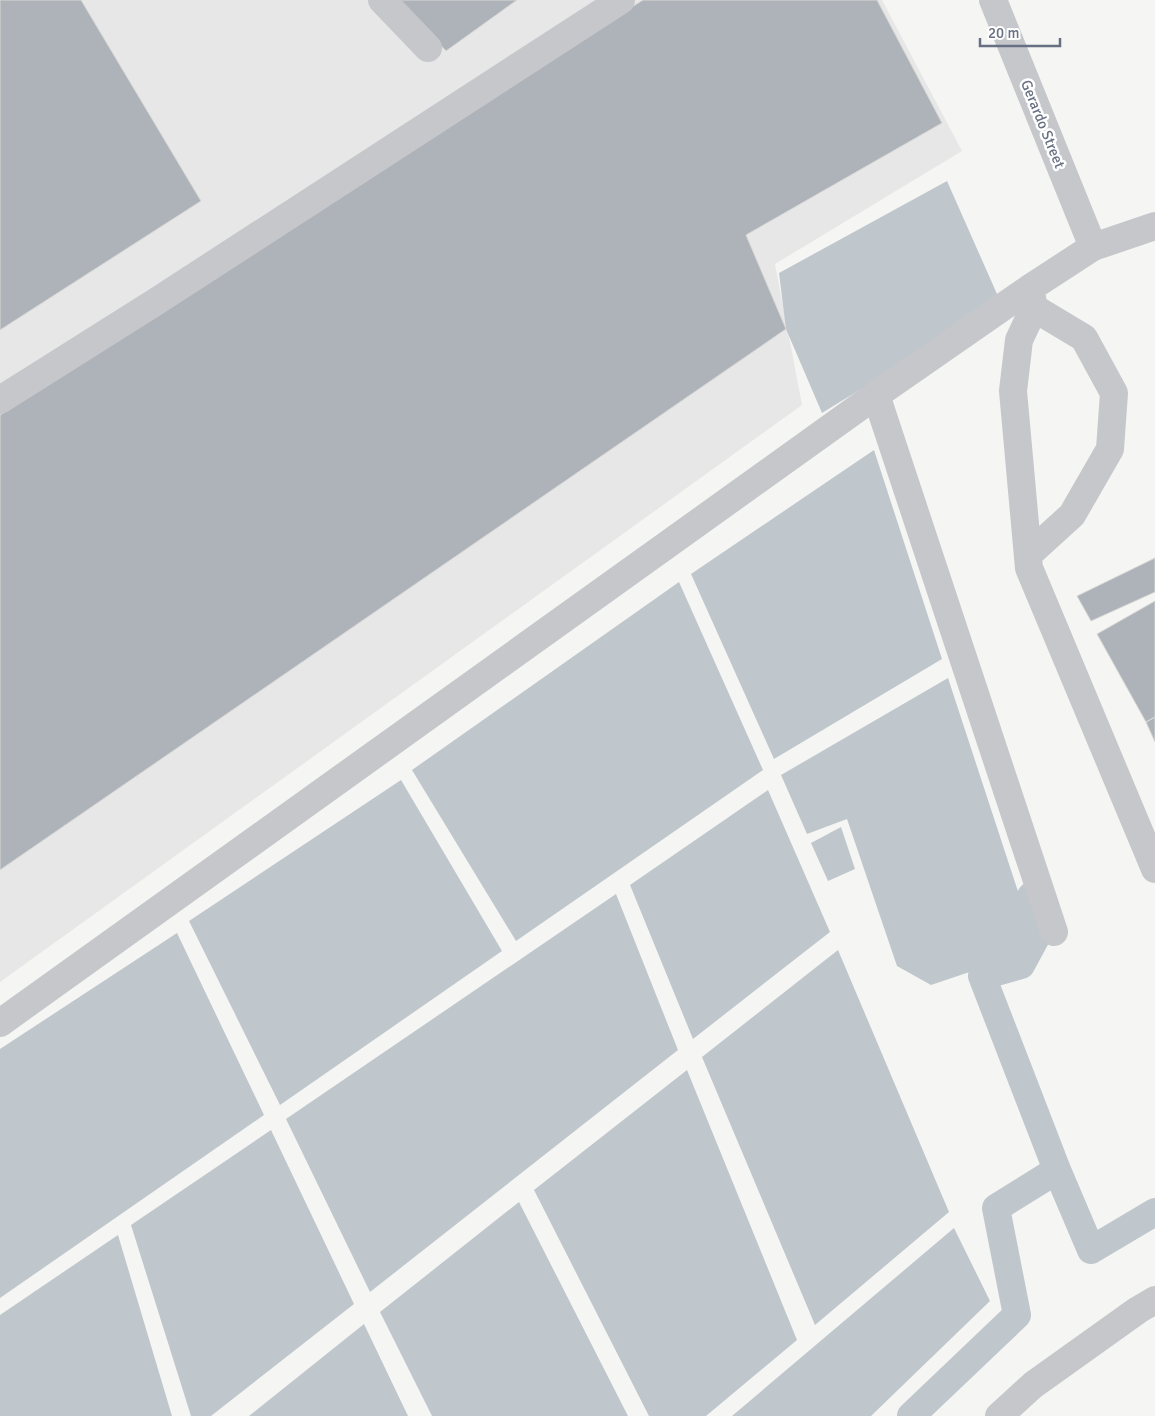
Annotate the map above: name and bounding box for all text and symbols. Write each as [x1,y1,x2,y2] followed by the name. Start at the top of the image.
[980,15,1060,47] scale bar
[988,24,1019,42] text: 20 m
[1017,77,1069,171] street label: Gerardo Street

